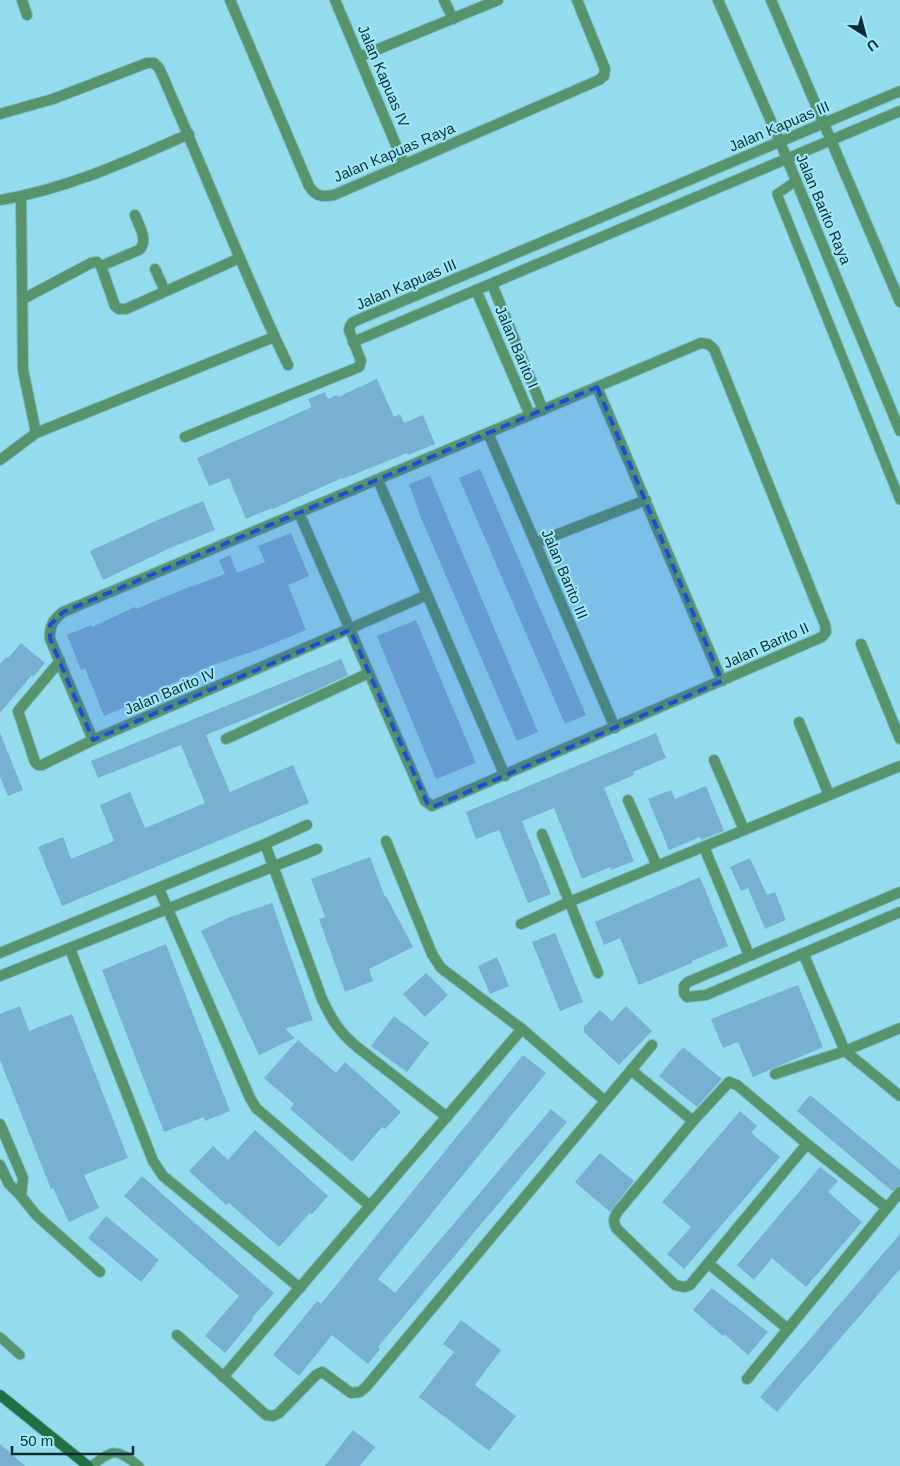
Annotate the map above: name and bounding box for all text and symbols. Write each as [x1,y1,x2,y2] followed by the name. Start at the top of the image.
[840,10,890,60] north arrow
[355,22,413,130] street label: Jalan Kapuas IV
[864,36,881,55] text: U
[726,97,832,155] street label: Jalan Kapuas III
[331,119,458,185] street label: Jalan Kapuas Raya
[793,151,855,267] street label: Jalan Barito Raya
[353,255,459,313] street label: Jalan Kapuas III
[492,303,542,391] street label: Jalan Barito I
[538,527,592,621] street label: Jalan Barito III
[721,619,811,671] street label: Jalan Barito II
[122,664,218,718] street label: Jalan Barito IV
[12,1424,134,1456] scale bar
[20,1432,53,1449] text: 50 m

